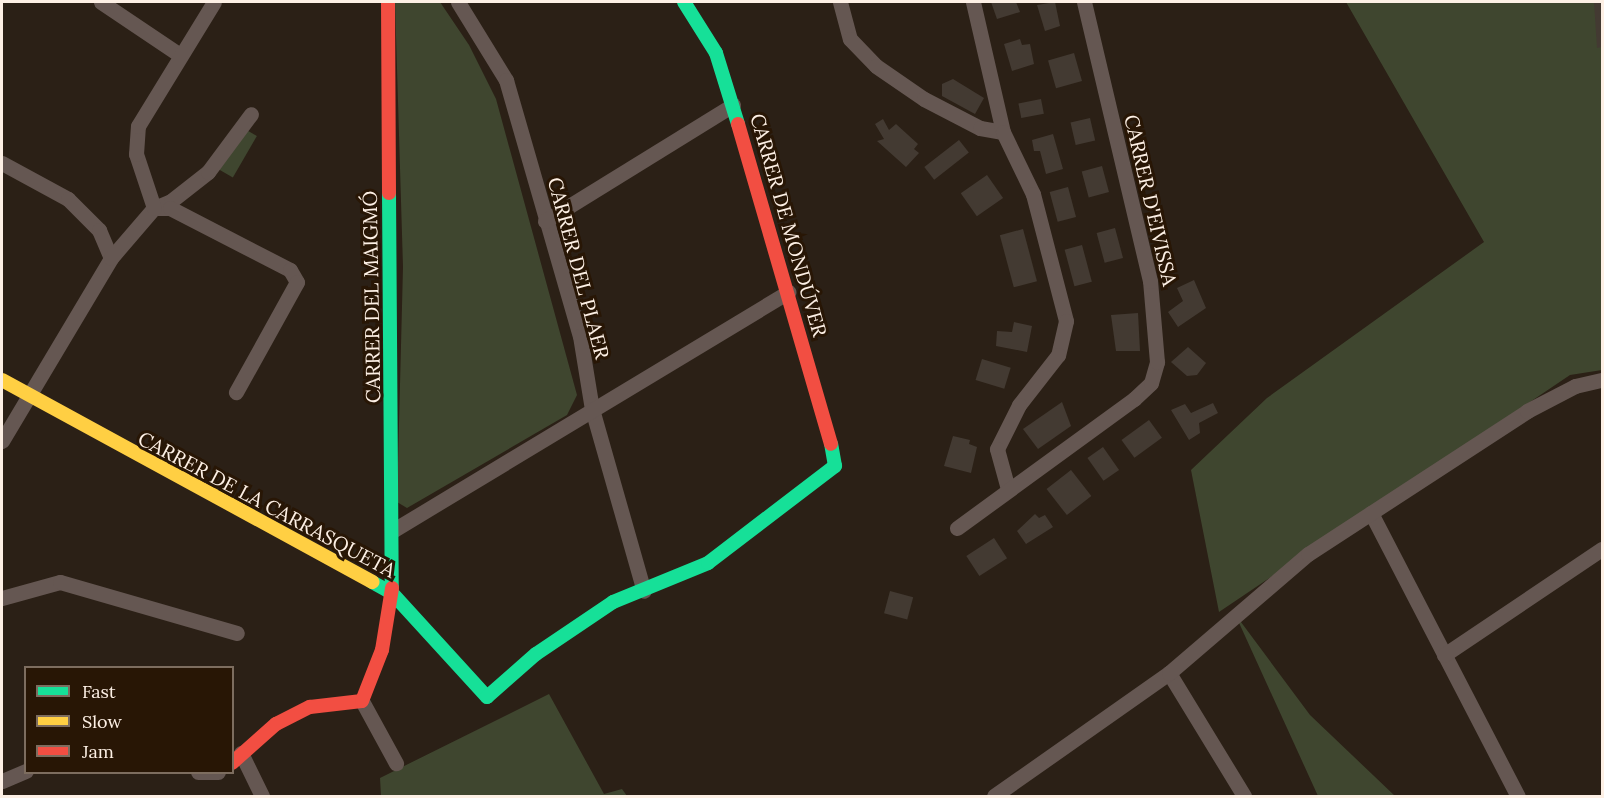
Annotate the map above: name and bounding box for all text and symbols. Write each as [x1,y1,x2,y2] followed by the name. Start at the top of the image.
[746,111,832,339] street label: CARRER DE MONDÚVER
[1120,112,1182,288] street label: CARRER D'EIVISSA
[543,175,615,361] street label: CARRER DEL PLAER
[357,191,385,403] street label: CARRER DEL MAIGMÓ
[134,426,400,582] street label: CARRER DE LA CARRASQUETA
[24,666,234,774] legend
[82,680,116,703] text: Fast
[82,710,122,733] text: Slow
[82,740,114,763] text: Jam

